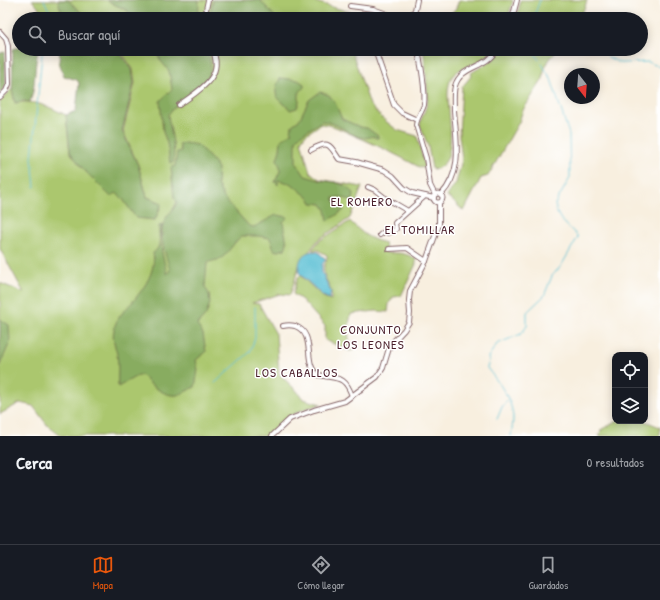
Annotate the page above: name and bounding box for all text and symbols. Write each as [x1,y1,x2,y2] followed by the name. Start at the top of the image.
[12,12,648,56] search box
[26,23,48,45] icon: search
[58,24,121,45] text: Buscar aquí
[564,68,600,104] north arrow
[331,192,393,210] district label: EL ROMERO
[385,220,455,238] district label: EL TOMILLAR
[337,320,405,353] district label: CONJUNTO LOS LEONES
[612,352,648,424] map controls
[612,352,648,388] button: locate
[256,363,338,381] district label: LOS CABALLOS
[612,388,648,424] button: layers
[16,451,52,474] text: Cerca
[586,453,644,471] text: 0 resultados
[92,554,114,592] tab: Mapa
[297,554,345,592] tab: Cómo llegar
[528,554,568,592] tab: Guardados

